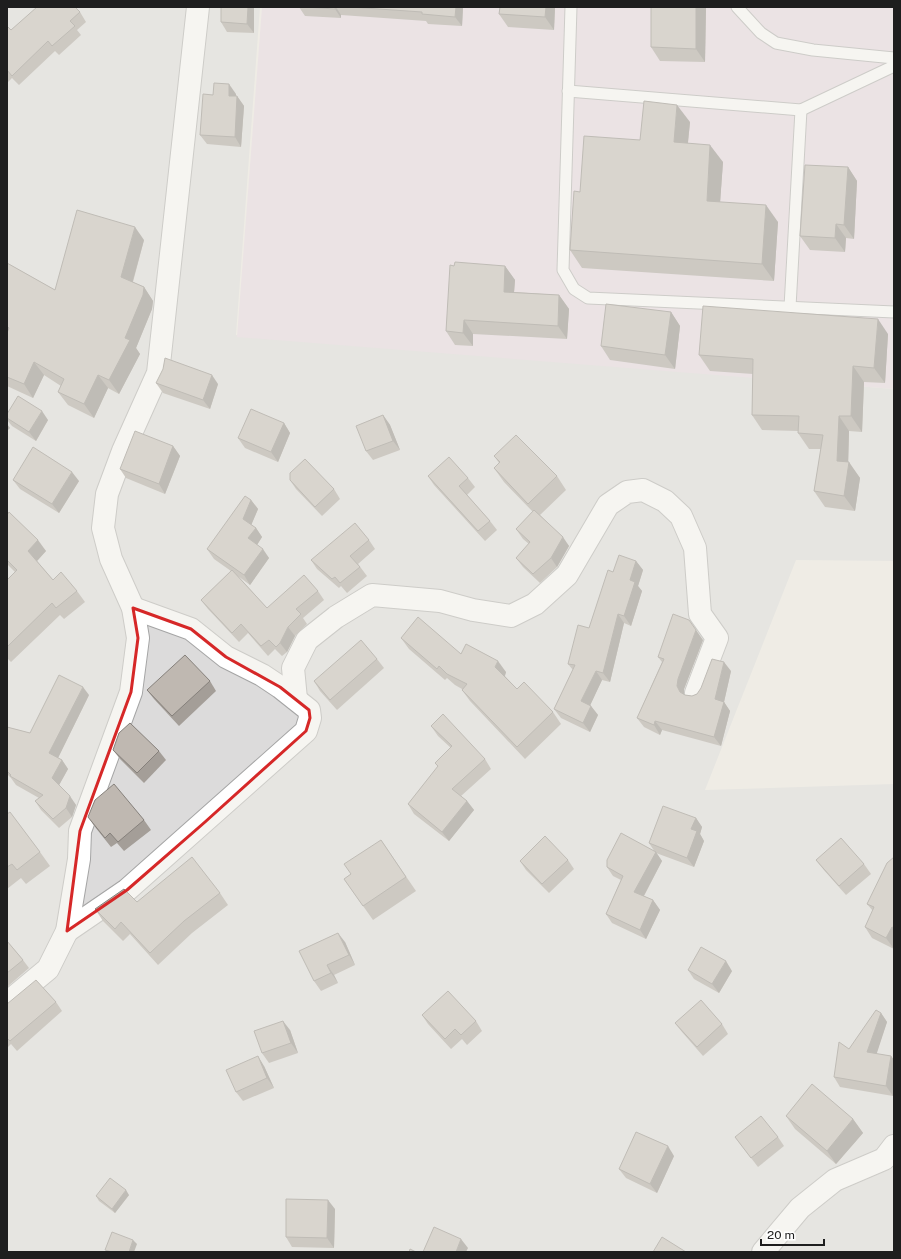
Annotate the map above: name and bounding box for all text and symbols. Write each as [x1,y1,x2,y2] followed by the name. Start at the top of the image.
[761,1221,824,1247] scale bar
[767,1228,795,1242] text: 20 m

